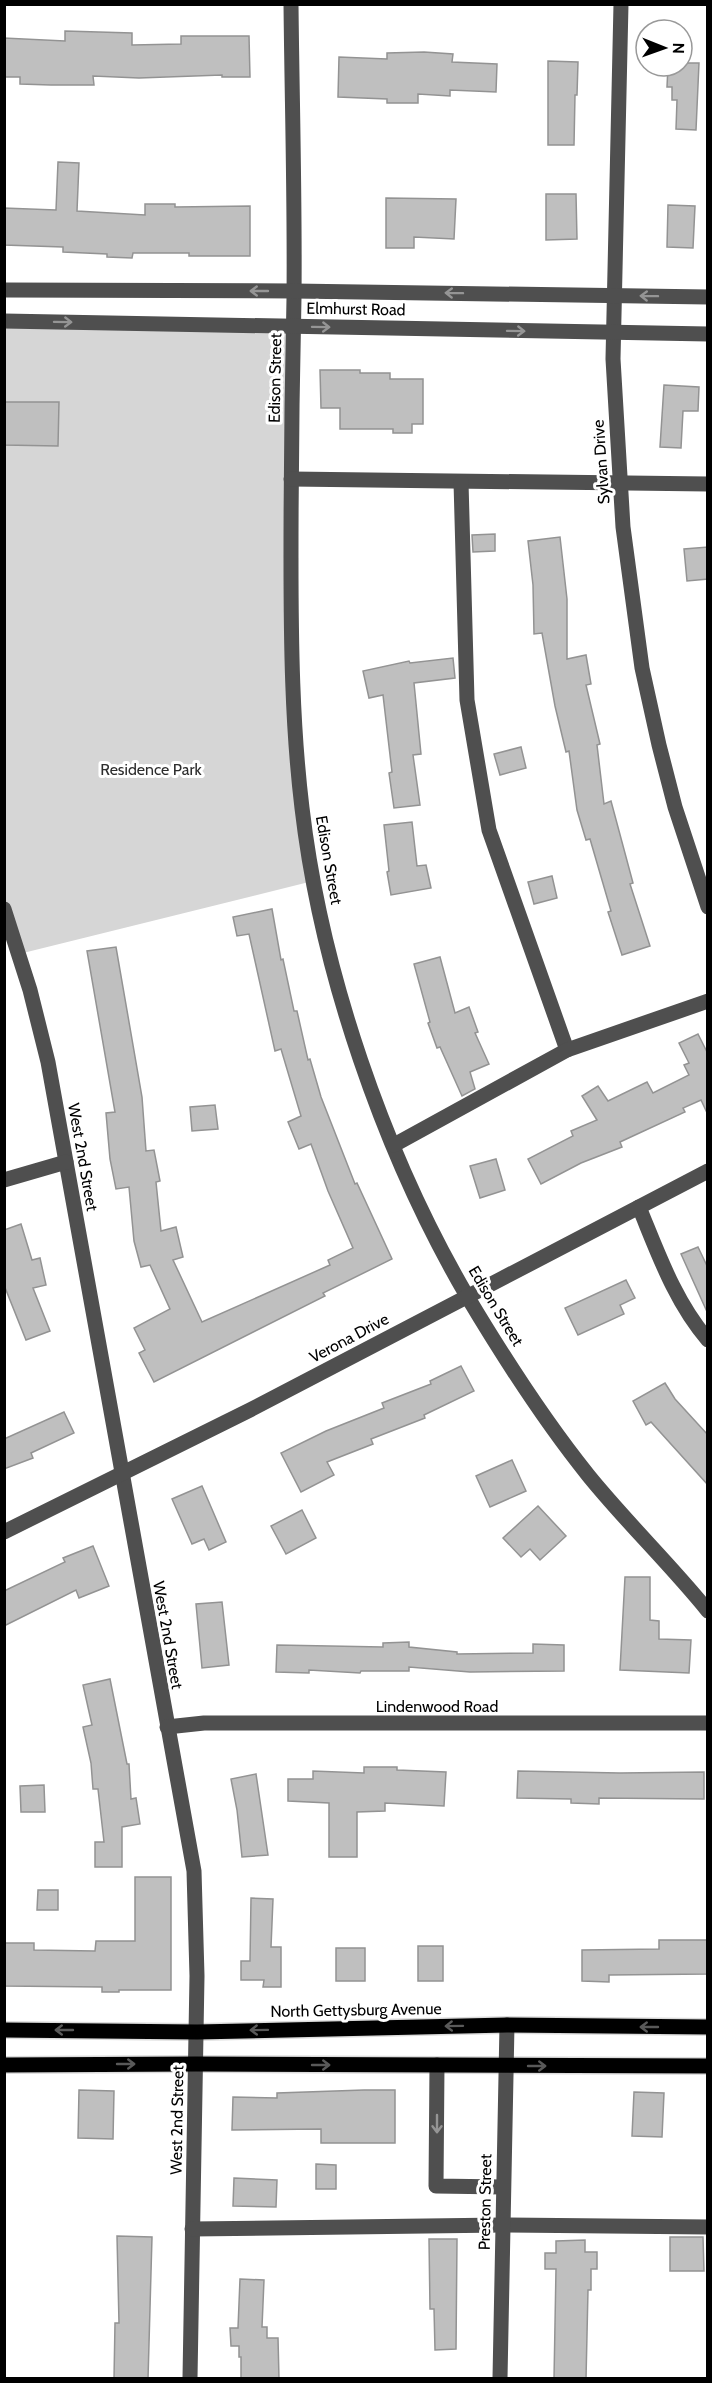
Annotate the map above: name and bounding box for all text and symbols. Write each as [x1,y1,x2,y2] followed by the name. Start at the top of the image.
[634,18,694,78] north arrow
[669,42,688,54] text: N
[250,285,270,297] one-way arrow
[445,287,465,299] one-way arrow
[640,290,660,301] one-way arrow
[306,299,406,319] street label: Elmhurst Road
[52,316,72,328] one-way arrow
[310,321,330,332] one-way arrow
[505,325,525,337] one-way arrow
[265,332,285,423] street label: Edison Street
[589,419,613,505] street label: Sylvan Drive
[100,760,203,779] park label: Residence Park
[312,814,346,907] street label: Edison Street
[64,1102,102,1213] street label: West 2nd Street
[465,1263,528,1350] street label: Edison Street
[306,1309,392,1367] street label: Verona Drive
[149,1580,187,1691] street label: West 2nd Street
[376,1697,498,1716] street label: Lindenwood Road
[270,1999,442,2021] street label: North Gettysburg Avenue
[445,2021,465,2032] one-way arrow
[640,2021,660,2033] one-way arrow
[55,2024,75,2036] one-way arrow
[250,2025,270,2036] one-way arrow
[115,2058,135,2070] one-way arrow
[310,2059,330,2070] one-way arrow
[526,2060,546,2072] one-way arrow
[167,2065,187,2175] street label: West 2nd Street
[431,2113,442,2133] one-way arrow
[475,2153,495,2250] street label: Preston Street

